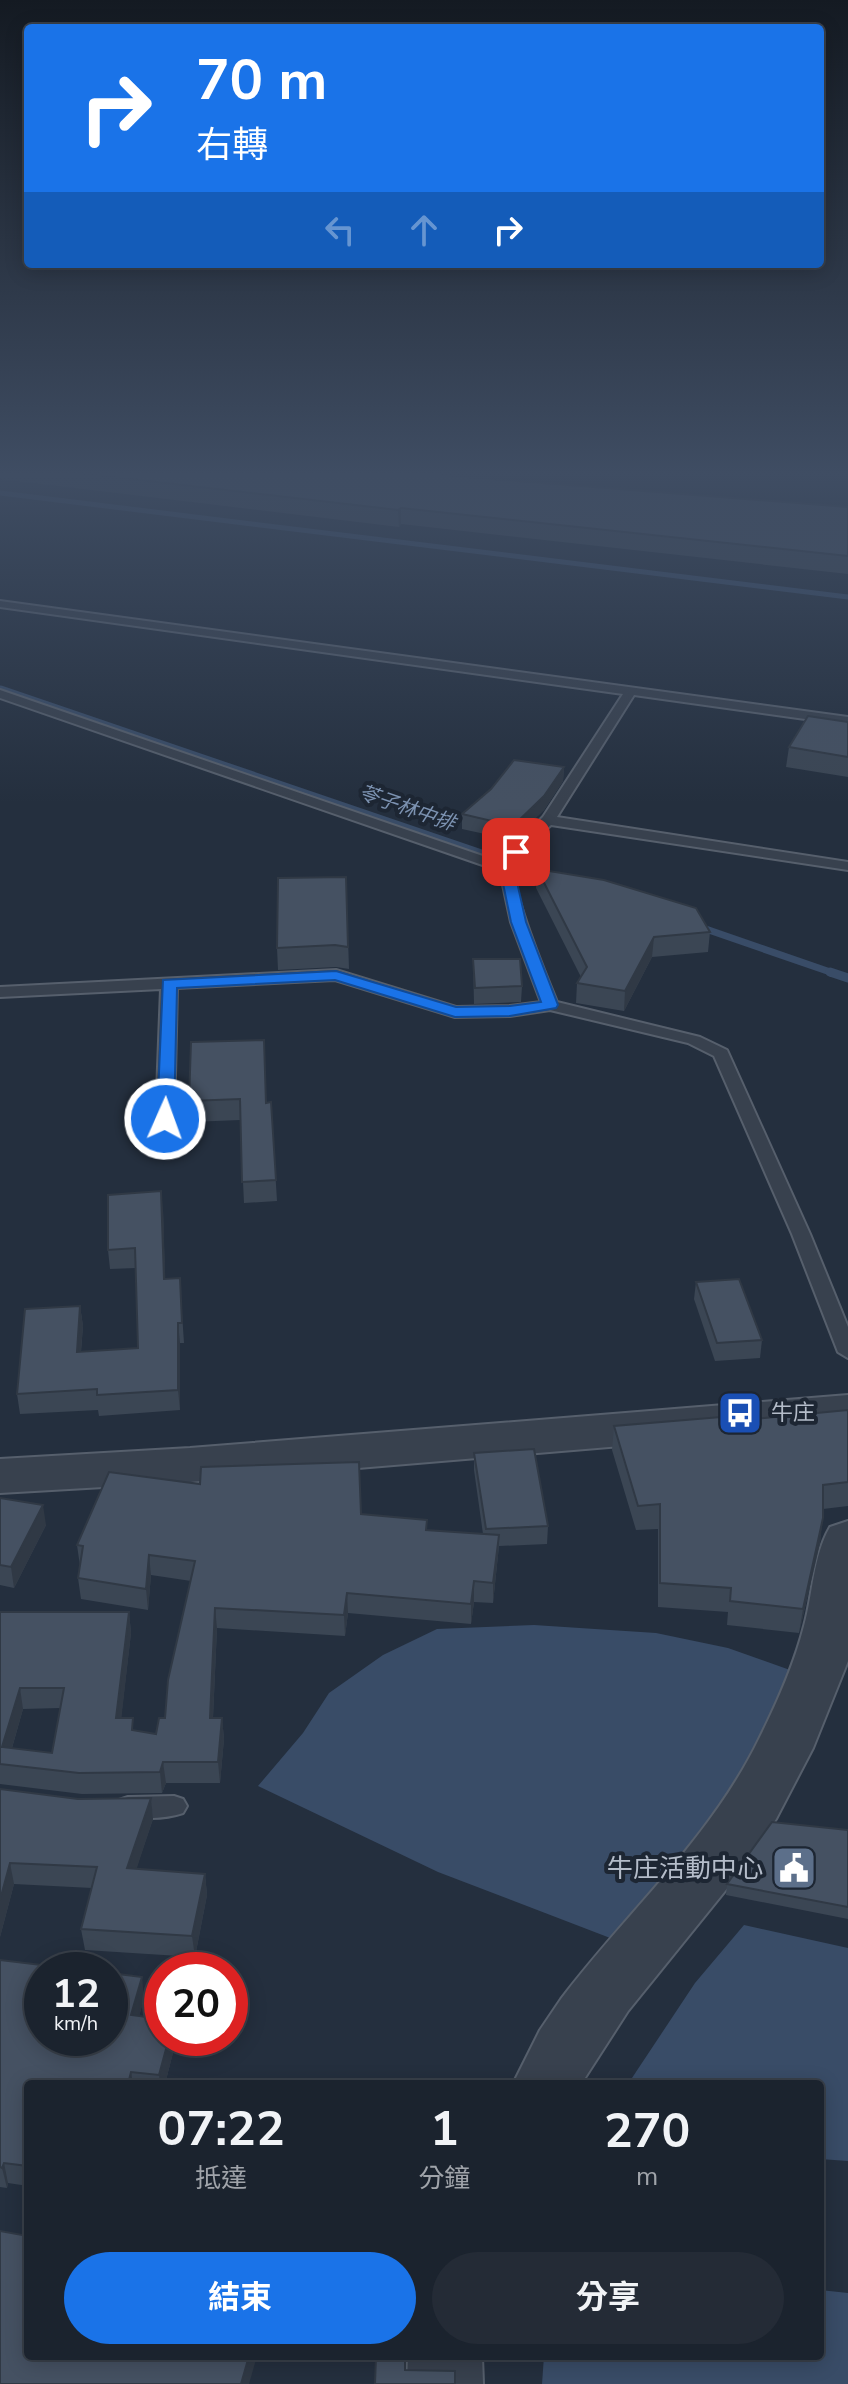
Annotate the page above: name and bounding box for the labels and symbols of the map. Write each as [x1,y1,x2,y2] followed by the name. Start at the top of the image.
[355,779,462,838] water label: 苓子林中排
[482,818,550,886] pin
[123,1077,207,1161] position arrow
[716,1389,764,1437] bus stop icon: 牛庄
[771,1398,815,1428] place label: 牛庄
[770,1844,818,1892] public building icon: 牛庄活動中心
[607,1851,763,1886] place label: 牛庄活動中心
[144,1952,248,2056] speed limit sign: 20

